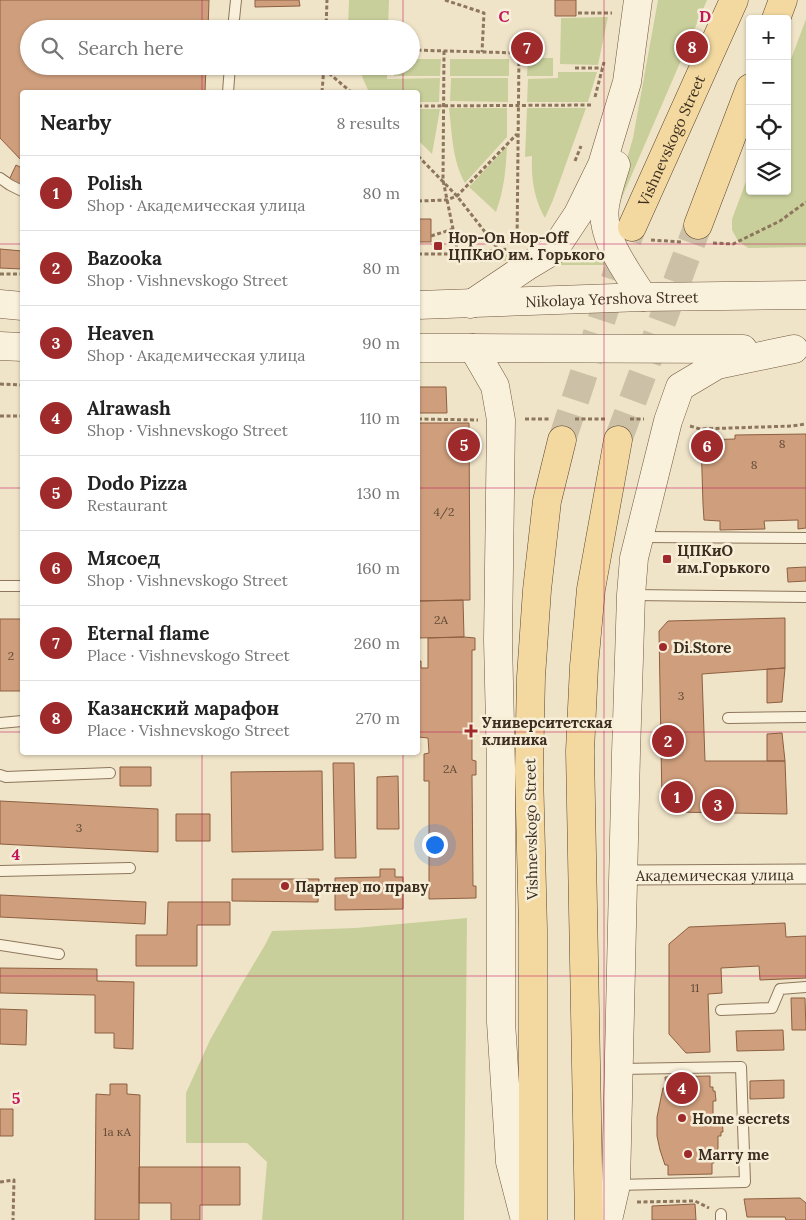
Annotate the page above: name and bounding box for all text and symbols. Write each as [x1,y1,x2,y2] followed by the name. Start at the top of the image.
[498,6,510,26] text: C
[699,6,711,26] text: D
[746,15,791,195] map controls
[746,15,791,60] button: +
[20,20,420,75] search box
[676,28,708,66] pin: 8
[511,29,543,67] pin: 7
[38,34,66,62] icon: search
[78,36,184,60] text: Search here
[746,60,791,105] button: −
[633,72,709,210] street label: Vishnevskogo Street
[746,105,791,150] button: locate
[40,109,111,136] text: Nearby
[336,113,400,133] text: 8 results
[746,150,791,195] button: layers
[87,171,143,195] text: Polish
[53,183,59,203] text: 1
[363,183,400,203] text: 80 m
[87,195,306,215] text: Shop · Академическая улица
[448,228,605,264] place label: Hop-On Hop-Off ЦПКиО им. Горького
[432,240,444,252] marker: Hop-On Hop-Off ЦПКиО им. Горького
[87,246,162,270] text: Bazooka
[52,258,60,278] text: 2
[363,258,400,278] text: 80 m
[87,270,288,290] text: Shop · Vishnevskogo Street
[525,287,699,311] street label: Nikolaya Yershova Street
[87,321,154,345] text: Heaven
[52,333,60,353] text: 3
[362,333,400,353] text: 90 m
[87,345,306,365] text: Shop · Академическая улица
[87,396,171,420] text: Alrawash
[52,408,60,428] text: 4
[360,408,400,428] text: 110 m
[87,420,288,440] text: Shop · Vishnevskogo Street
[448,426,480,464] pin: 5
[691,427,723,465] pin: 6
[779,436,786,451] house number: 8
[751,457,758,472] house number: 8
[87,471,187,495] text: Dodo Pizza
[52,483,60,503] text: 5
[357,483,400,503] text: 130 m
[87,495,168,515] text: Restaurant
[434,504,454,520] house number: 4/2
[677,541,770,577] place label: ЦПКиО им.Горького
[87,546,160,570] text: Мясоед
[661,553,673,565] marker: ЦПКиО им.Горького
[51,558,61,578] text: 6
[356,558,400,578] text: 160 m
[87,570,288,590] text: Shop · Vishnevskogo Street
[434,612,448,627] house number: 2А
[87,621,209,645] text: Eternal flame
[52,633,60,653] text: 7
[354,633,400,653] text: 260 m
[673,638,731,657] place label: Di.Store
[657,641,669,653] marker: Di.Store
[87,645,290,665] text: Place · Vishnevskogo Street
[8,648,14,663] house number: 2
[678,688,685,703] house number: 3
[87,696,279,720] text: Казанский марафон
[51,708,61,728] text: 8
[356,708,400,728] text: 270 m
[482,713,612,749] place label: Университетская клиника
[87,720,290,740] text: Place · Vishnevskogo Street
[652,722,684,760] pin: 2
[464,724,478,738] marker: Университетская клиника
[520,758,542,901] street label: Vishnevskogo Street
[443,761,457,776] house number: 2А
[661,778,693,816] pin: 1
[702,786,734,824] pin: 3
[76,820,83,835] house number: 3
[422,832,448,858] your location
[12,844,21,864] text: 4
[635,865,794,884] street label: Академическая улица
[295,877,429,896] place label: Партнер по праву
[279,880,291,892] marker: Партнер по праву
[691,980,699,995] house number: 11
[666,1069,698,1107] pin: 4
[12,1088,21,1108] text: 5
[692,1109,790,1128] place label: Home secrets
[676,1112,688,1124] marker: Home secrets
[103,1124,131,1139] house number: 1а кА
[698,1145,769,1164] place label: Marry me
[682,1148,694,1160] marker: Marry me

